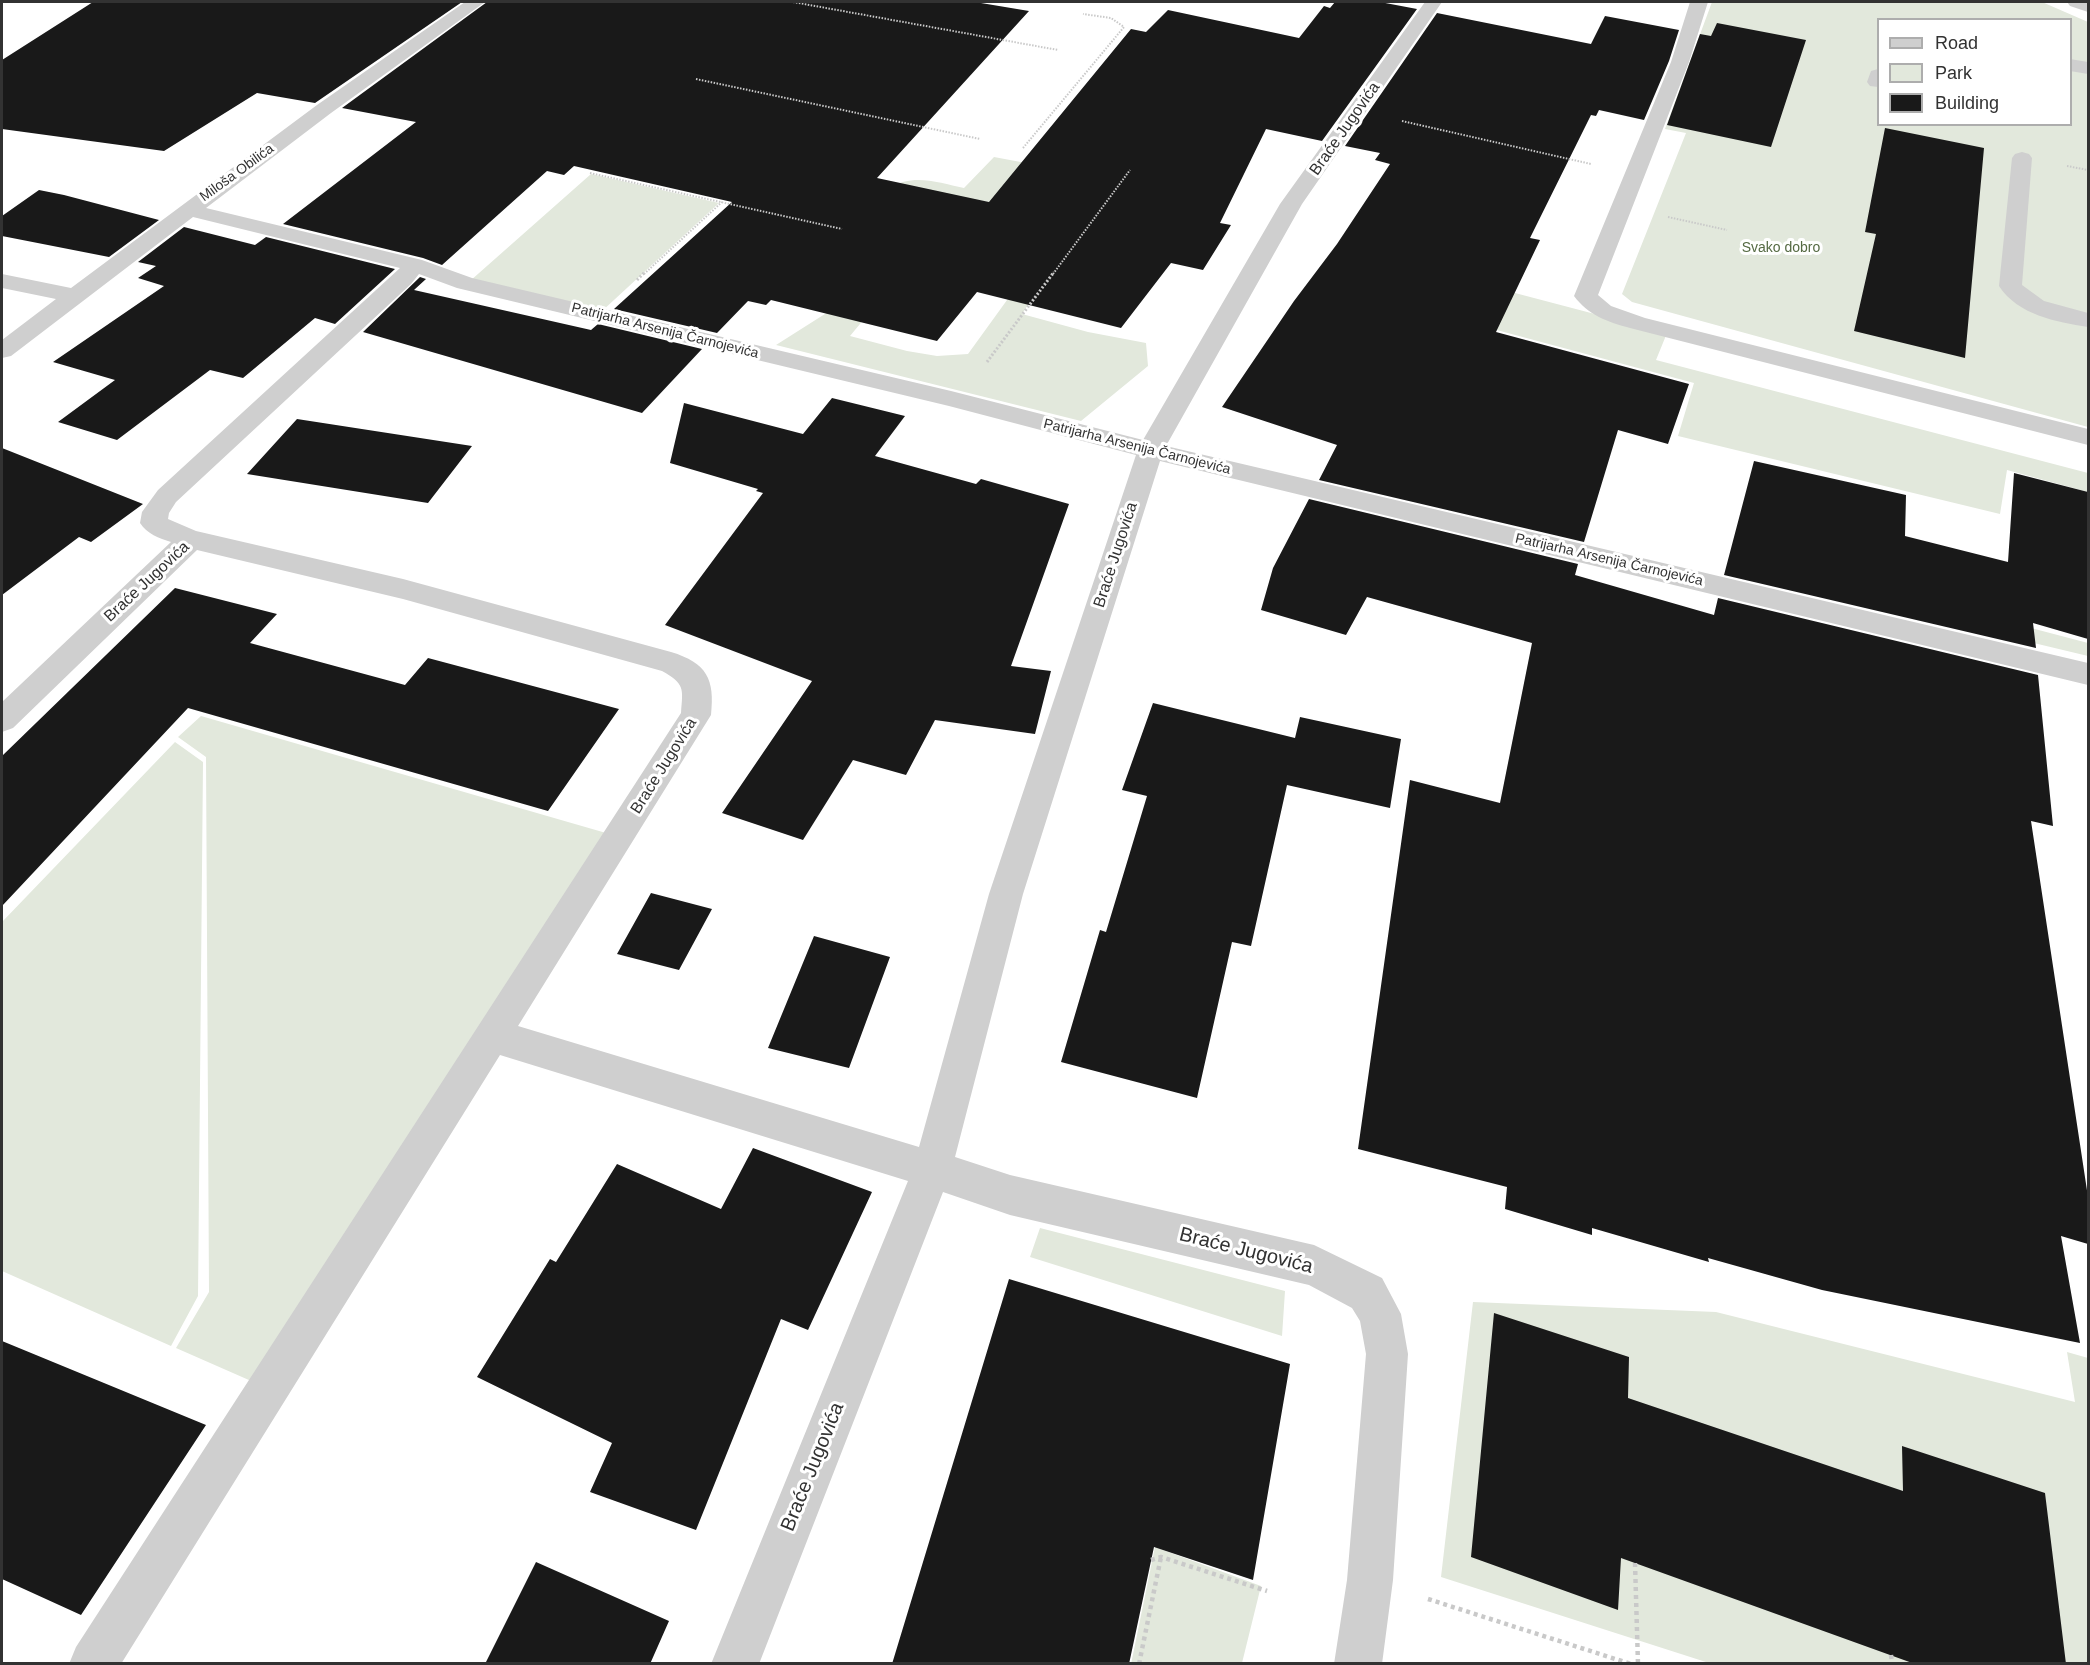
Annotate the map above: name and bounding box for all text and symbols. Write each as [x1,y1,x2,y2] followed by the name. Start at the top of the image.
[1877,18,2072,126] legend
[1935,33,1978,53] text: Road
[1935,63,1972,83] text: Park
[1306,79,1384,179] street label: Braće Jugovića
[1935,93,1999,113] text: Building
[197,141,277,205] street label: Miloša Obilića
[1742,240,1820,256] park label: Svako dobro
[570,300,760,362] street label: Patrijarha Arsenija Čarnojevića
[1042,416,1232,478] street label: Patrijarha Arsenija Čarnojevića
[1090,500,1142,610] street label: Braće Jugovića
[1513,530,1705,590] street label: Patrijarha Arsenija Čarnojevića
[100,538,194,626] street label: Braće Jugovića
[627,715,701,817] street label: Braće Jugovića
[1177,1223,1315,1279] street label: Braće Jugovića
[776,1399,850,1535] street label: Braće Jugovića

